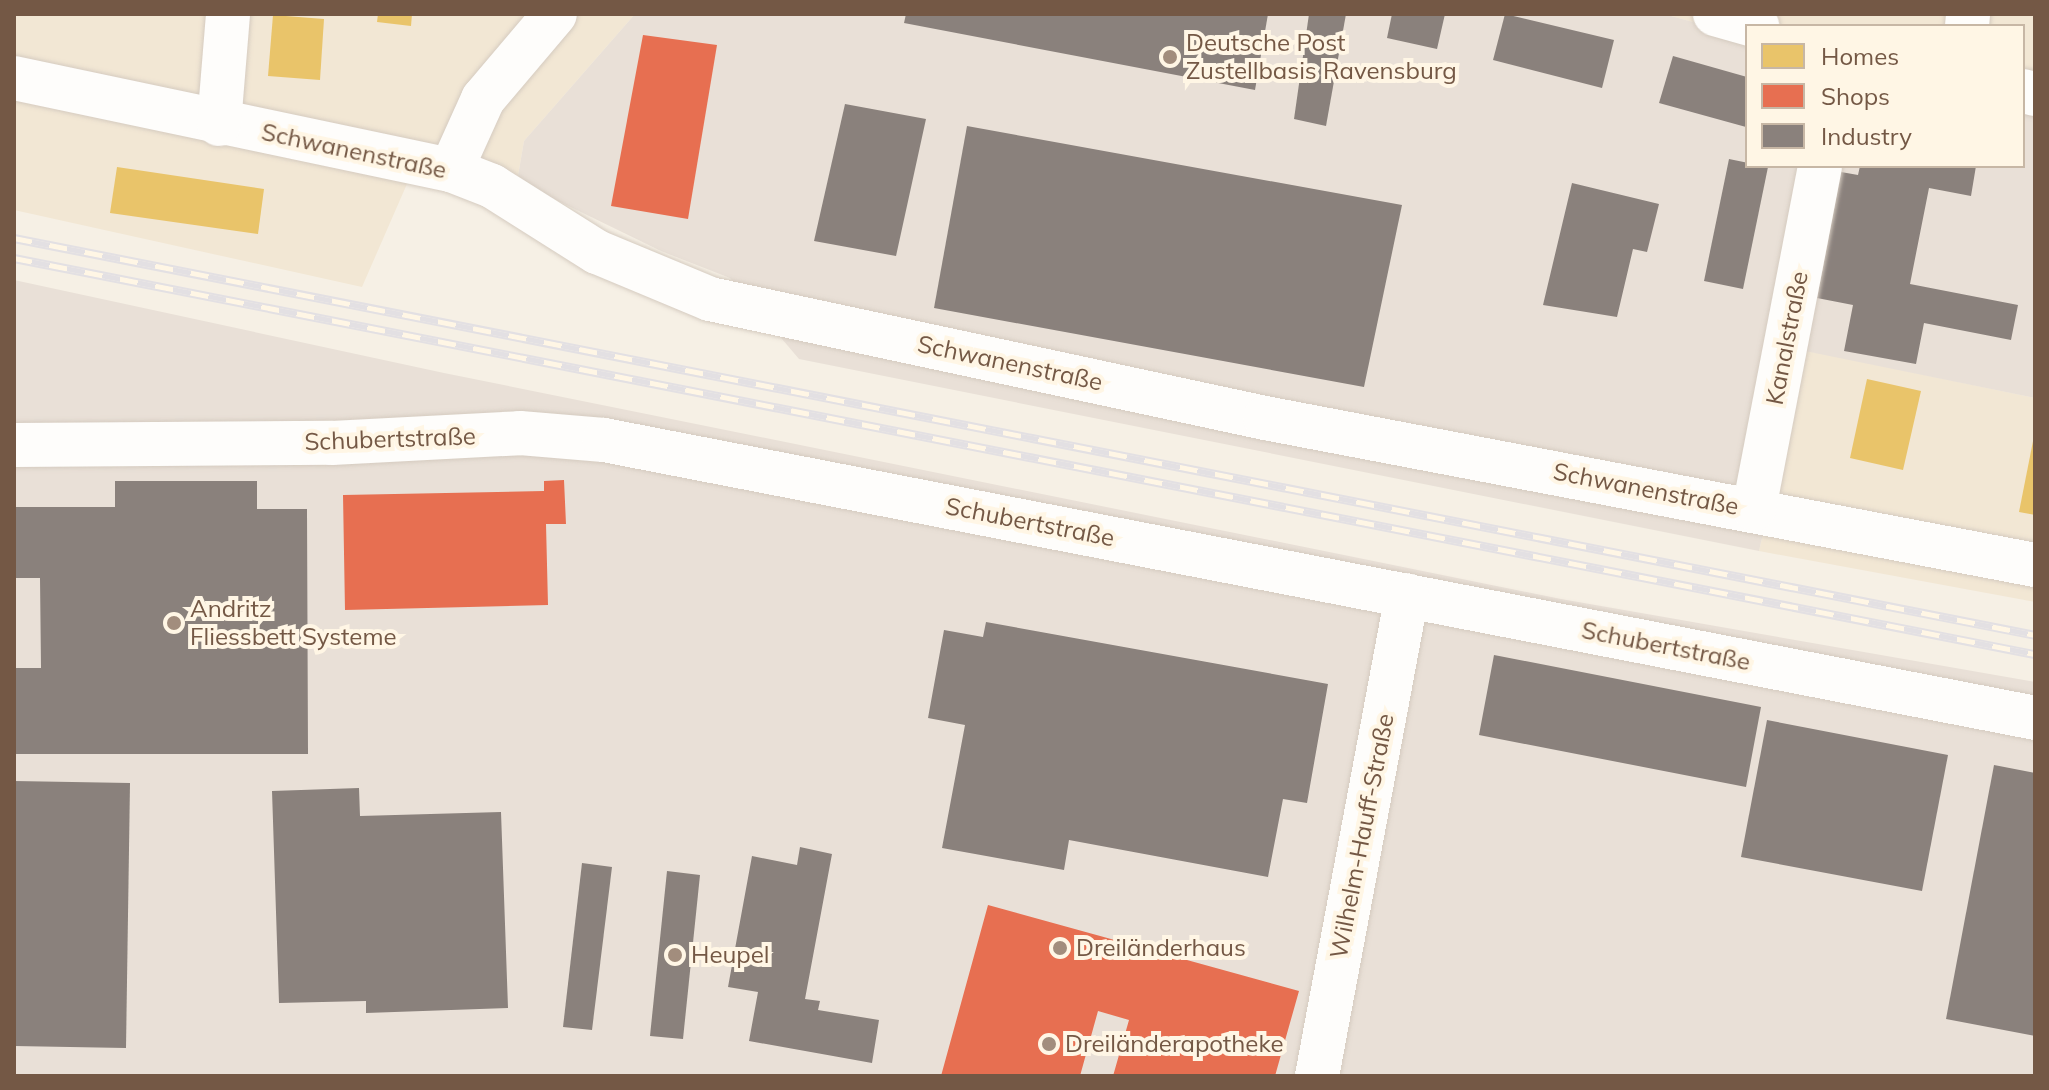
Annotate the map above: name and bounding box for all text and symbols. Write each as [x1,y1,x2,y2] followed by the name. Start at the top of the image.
[1745,24,2025,168] legend
[1186,29,1457,85] place label: Deutsche Post Zustellbasis Ravensburg
[1821,41,1899,71] text: Homes
[1161,48,1179,66] marker: Deutsche Post Zustellbasis Ravensburg
[1821,81,1890,111] text: Shops
[259,117,449,185] street label: Schwanenstraße
[1821,121,1912,151] text: Industry
[1760,269,1814,407] street label: Kanalstraße
[915,329,1105,397] street label: Schwanenstraße
[304,422,476,456] street label: Schubertstraße
[1551,457,1741,521] street label: Schwanenstraße
[943,492,1117,552] street label: Schubertstraße
[190,595,397,651] place label: Andritz Fliessbett Systeme
[165,614,183,632] marker: Andritz Fliessbett Systeme
[1579,616,1753,676] street label: Schubertstraße
[1324,711,1400,961] street label: Wilhelm-Hauff-Straße
[1076,934,1246,962] place label: Dreiländerhaus
[1051,939,1069,957] marker: Dreiländerhaus
[691,941,769,969] place label: Heupel
[666,946,684,964] marker: Heupel
[1065,1030,1283,1058] place label: Dreiländerapotheke
[1040,1035,1058,1053] marker: Dreiländerapotheke

